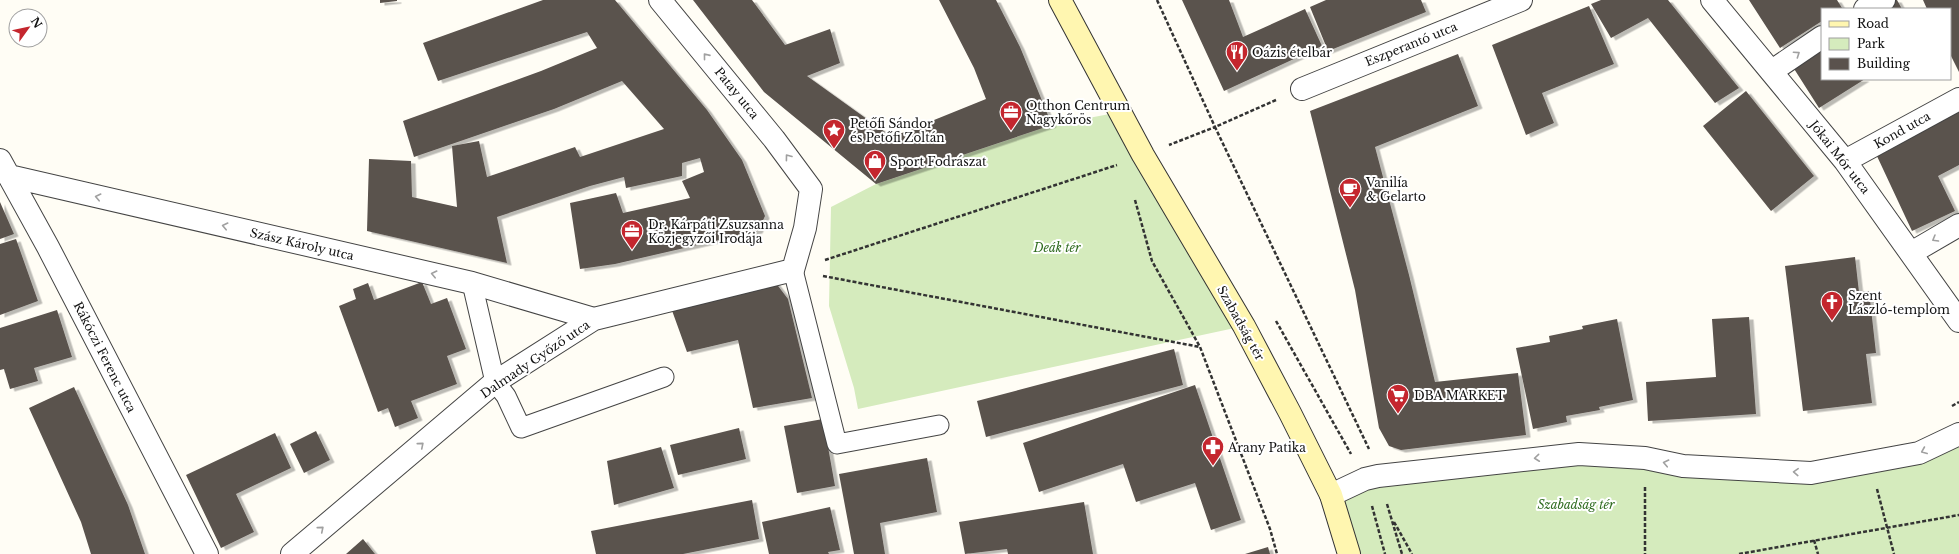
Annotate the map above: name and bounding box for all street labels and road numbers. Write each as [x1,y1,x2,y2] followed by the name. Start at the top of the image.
[1363,19,1460,69] street label: Eszperantó utca
[712,64,763,122] street label: Patay utca
[1871,108,1933,152] street label: Kond utca
[1805,116,1874,197] street label: Jókai Mór utca
[249,225,356,263] street label: Szász Károly utca
[1214,283,1268,363] street label: Szabadság tér
[71,299,140,415] street label: Rákóczi Ferenc utca
[478,317,593,401] street label: Dalmady Győző utca

